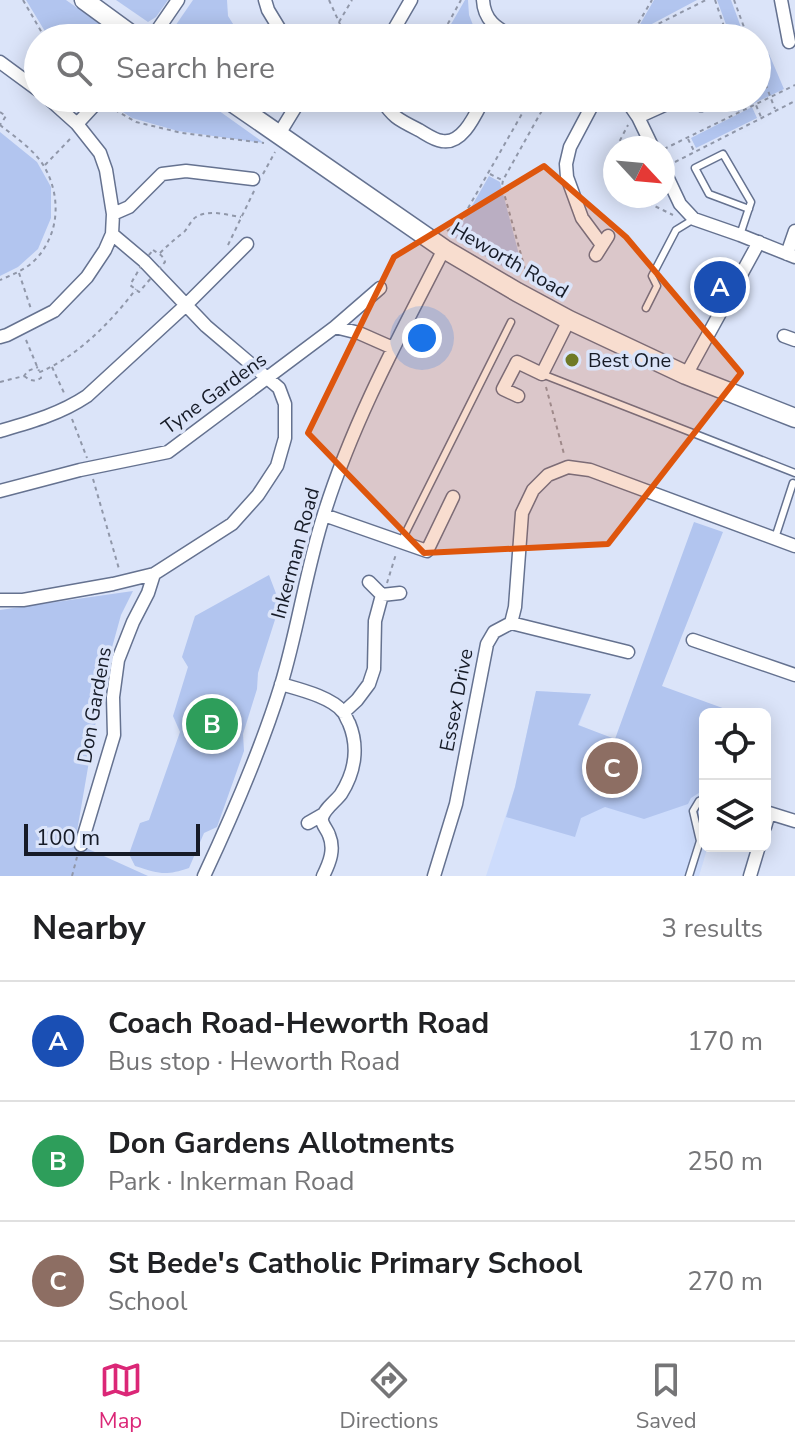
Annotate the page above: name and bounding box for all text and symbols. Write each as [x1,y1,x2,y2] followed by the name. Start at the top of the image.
[24,24,771,112] search box
[52,46,96,90] icon: search
[116,48,275,89] text: Search here
[603,136,675,208] north arrow
[446,216,573,305] street label: Heworth Road
[694,257,746,317] pin: A
[402,318,442,358] your location
[156,346,272,441] street label: Tyne Gardens
[588,347,671,374] place label: Best One
[563,351,581,369] marker: Best One
[265,485,326,622] street label: Inkerman Road
[71,645,118,765] street label: Don Gardens
[433,646,480,754] street label: Essex Drive
[186,694,238,754] pin: B
[699,708,771,852] map controls
[699,708,771,780] button: locate
[586,738,638,798] pin: C
[699,780,771,852] button: layers
[24,820,200,856] scale bar
[36,823,100,853] text: 100 m
[32,905,146,951] text: Nearby
[662,911,763,946] text: 3 results
[108,1003,489,1044] text: Coach Road-Heworth Road
[48,1024,68,1059] text: A
[687,1024,763,1059] text: 170 m
[108,1044,400,1079] text: Bus stop · Heworth Road
[108,1123,455,1164] text: Don Gardens Allotments
[49,1144,67,1179] text: B
[687,1144,763,1179] text: 250 m
[108,1164,354,1199] text: Park · Inkerman Road
[108,1243,582,1284] text: St Bede's Catholic Primary School
[49,1264,67,1299] text: C
[687,1264,763,1299] text: 270 m
[108,1284,187,1319] text: School
[99,1358,143,1436] tab: Map
[340,1358,439,1436] tab: Directions
[636,1358,696,1436] tab: Saved

